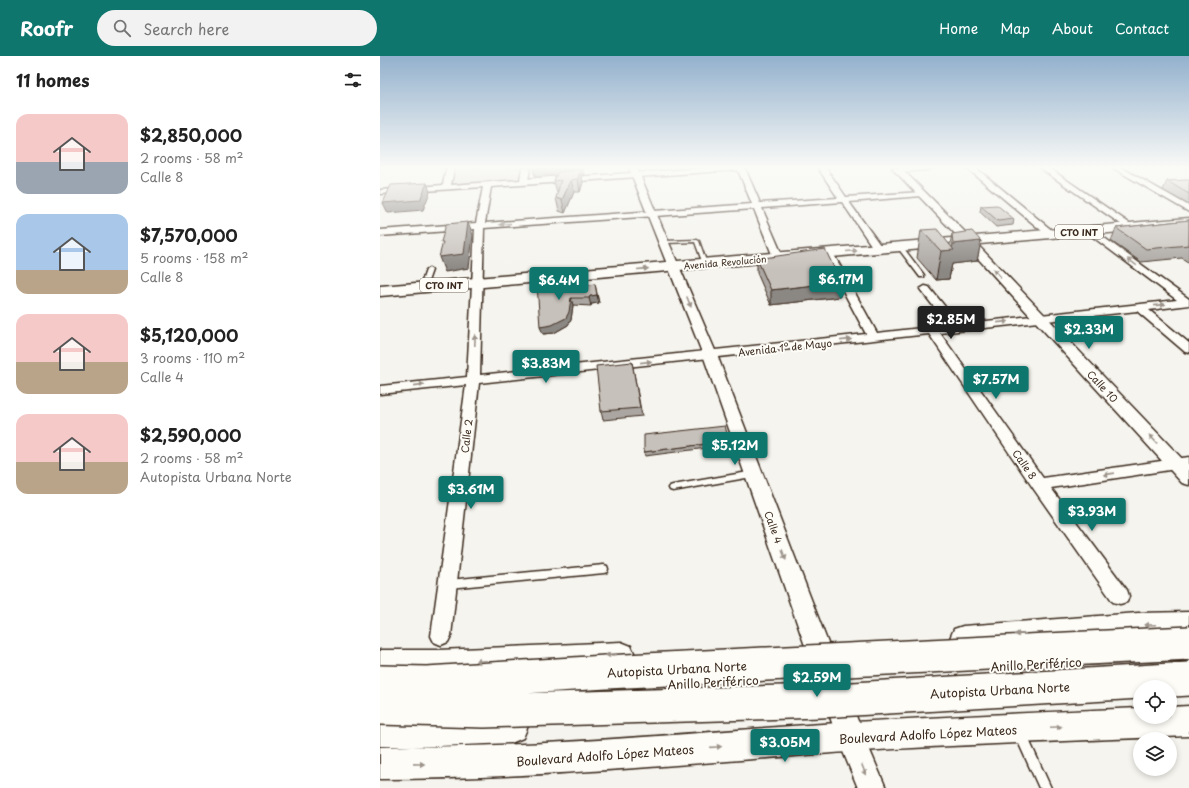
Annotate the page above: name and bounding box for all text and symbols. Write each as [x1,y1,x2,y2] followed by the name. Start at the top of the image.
[97,10,377,46] search box
[20,14,73,42] text: Roofr
[111,17,133,39] icon: search
[143,17,229,40] text: Search here
[939,18,978,39] text: Home
[1000,18,1030,39] text: Map
[1052,18,1093,39] text: About
[1115,18,1169,39] text: Contact
[16,67,90,93] text: 11 homes
[342,69,364,91] icon: filters
[140,122,242,148] text: $2,850,000
[48,130,96,178] icon: home
[140,148,243,167] text: 2 rooms · 58 m²
[140,167,183,186] text: Calle 8
[499,220,511,227] one-way arrow
[140,222,238,248] text: $7,570,000
[1055,225,1103,239] road number: CTO INT
[48,230,96,278] icon: home
[140,248,248,267] text: 5 rooms · 158 m²
[846,248,858,254] one-way arrow
[683,251,767,273] street label: Avenida Revolución
[1127,258,1138,266] one-way arrow
[637,265,649,272] one-way arrow
[808,266,874,300] pin: $6.17M
[140,267,183,286] text: Calle 8
[531,267,587,301] pin: $6.4M
[993,267,1002,278] one-way arrow
[818,269,864,288] text: $6.17M
[538,270,580,289] text: $6.4M
[420,278,468,292] road number: CTO INT
[686,297,692,309] one-way arrow
[1154,302,1166,308] one-way arrow
[918,306,984,340] pin: $2.85M
[927,309,975,328] text: $2.85M
[1056,316,1122,350] pin: $2.33M
[997,319,1009,326] one-way arrow
[1064,319,1114,338] text: $2.33M
[140,322,238,348] text: $5,120,000
[48,330,96,378] icon: home
[471,334,478,346] one-way arrow
[737,335,833,359] street label: Avenida 1º de Mayo
[840,337,852,343] one-way arrow
[140,348,245,367] text: 3 rooms · 110 m²
[513,350,579,384] pin: $3.83M
[522,353,570,372] text: $3.83M
[640,358,652,365] one-way arrow
[963,366,1029,400] pin: $7.57M
[140,367,184,386] text: Calle 4
[1084,367,1122,405] street label: Calle 10
[973,369,1019,388] text: $7.57M
[413,382,425,389] one-way arrow
[456,418,476,454] street label: Calle 2
[140,422,242,448] text: $2,590,000
[48,430,96,478] icon: home
[702,432,768,466] pin: $5.12M
[711,435,759,454] text: $5.12M
[1149,435,1158,444] one-way arrow
[1009,446,1041,482] street label: Calle 8
[140,448,243,467] text: 2 rooms · 58 m²
[140,467,292,486] text: Autopista Urbana Norte
[1103,471,1115,477] one-way arrow
[438,476,504,510] pin: $3.61M
[447,479,495,498] text: $3.61M
[1059,498,1125,532] pin: $3.93M
[1068,501,1116,520] text: $3.93M
[761,509,787,546] street label: Calle 4
[781,549,787,561] one-way arrow
[1143,622,1156,628] one-way arrow
[1014,631,1026,638] one-way arrow
[605,652,617,659] one-way arrow
[990,653,1082,675] street label: Anillo Periférico
[607,656,747,682] street label: Autopista Urbana Norte
[474,658,487,664] one-way arrow
[784,664,850,698] pin: $2.59M
[793,667,841,686] text: $2.59M
[667,671,759,693] street label: Anillo Periférico
[930,677,1070,703] street label: Autopista Urbana Norte
[1133,680,1177,776] map controls
[1133,680,1177,724] button: locate
[838,720,1018,748] street label: Boulevard Adolfo López Mateos
[1050,724,1063,730] one-way arrow
[752,729,818,763] pin: $3.05M
[760,732,810,751] text: $3.05M
[1133,732,1177,776] button: layers
[515,740,695,770] street label: Boulevard Adolfo López Mateos
[710,744,722,751] one-way arrow
[413,761,426,767] one-way arrow
[862,764,868,776] one-way arrow

